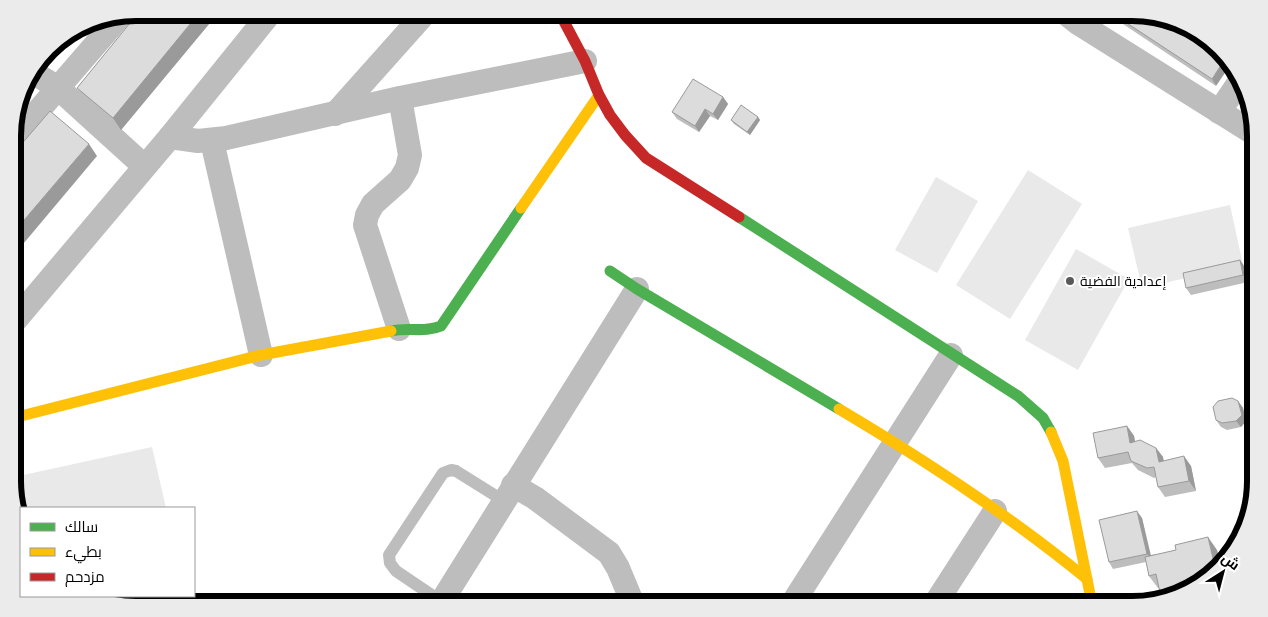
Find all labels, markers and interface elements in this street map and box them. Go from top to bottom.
place label: إعدادية الفضية [1080,273,1167,290]
marker: إعدادية الفضية [1064,275,1076,287]
legend [20,507,195,597]
text: سالك [65,518,98,536]
text: بطيء [65,543,102,564]
north arrow [1198,547,1248,597]
text: ش [1218,550,1243,574]
text: مزدحم [65,568,105,587]

